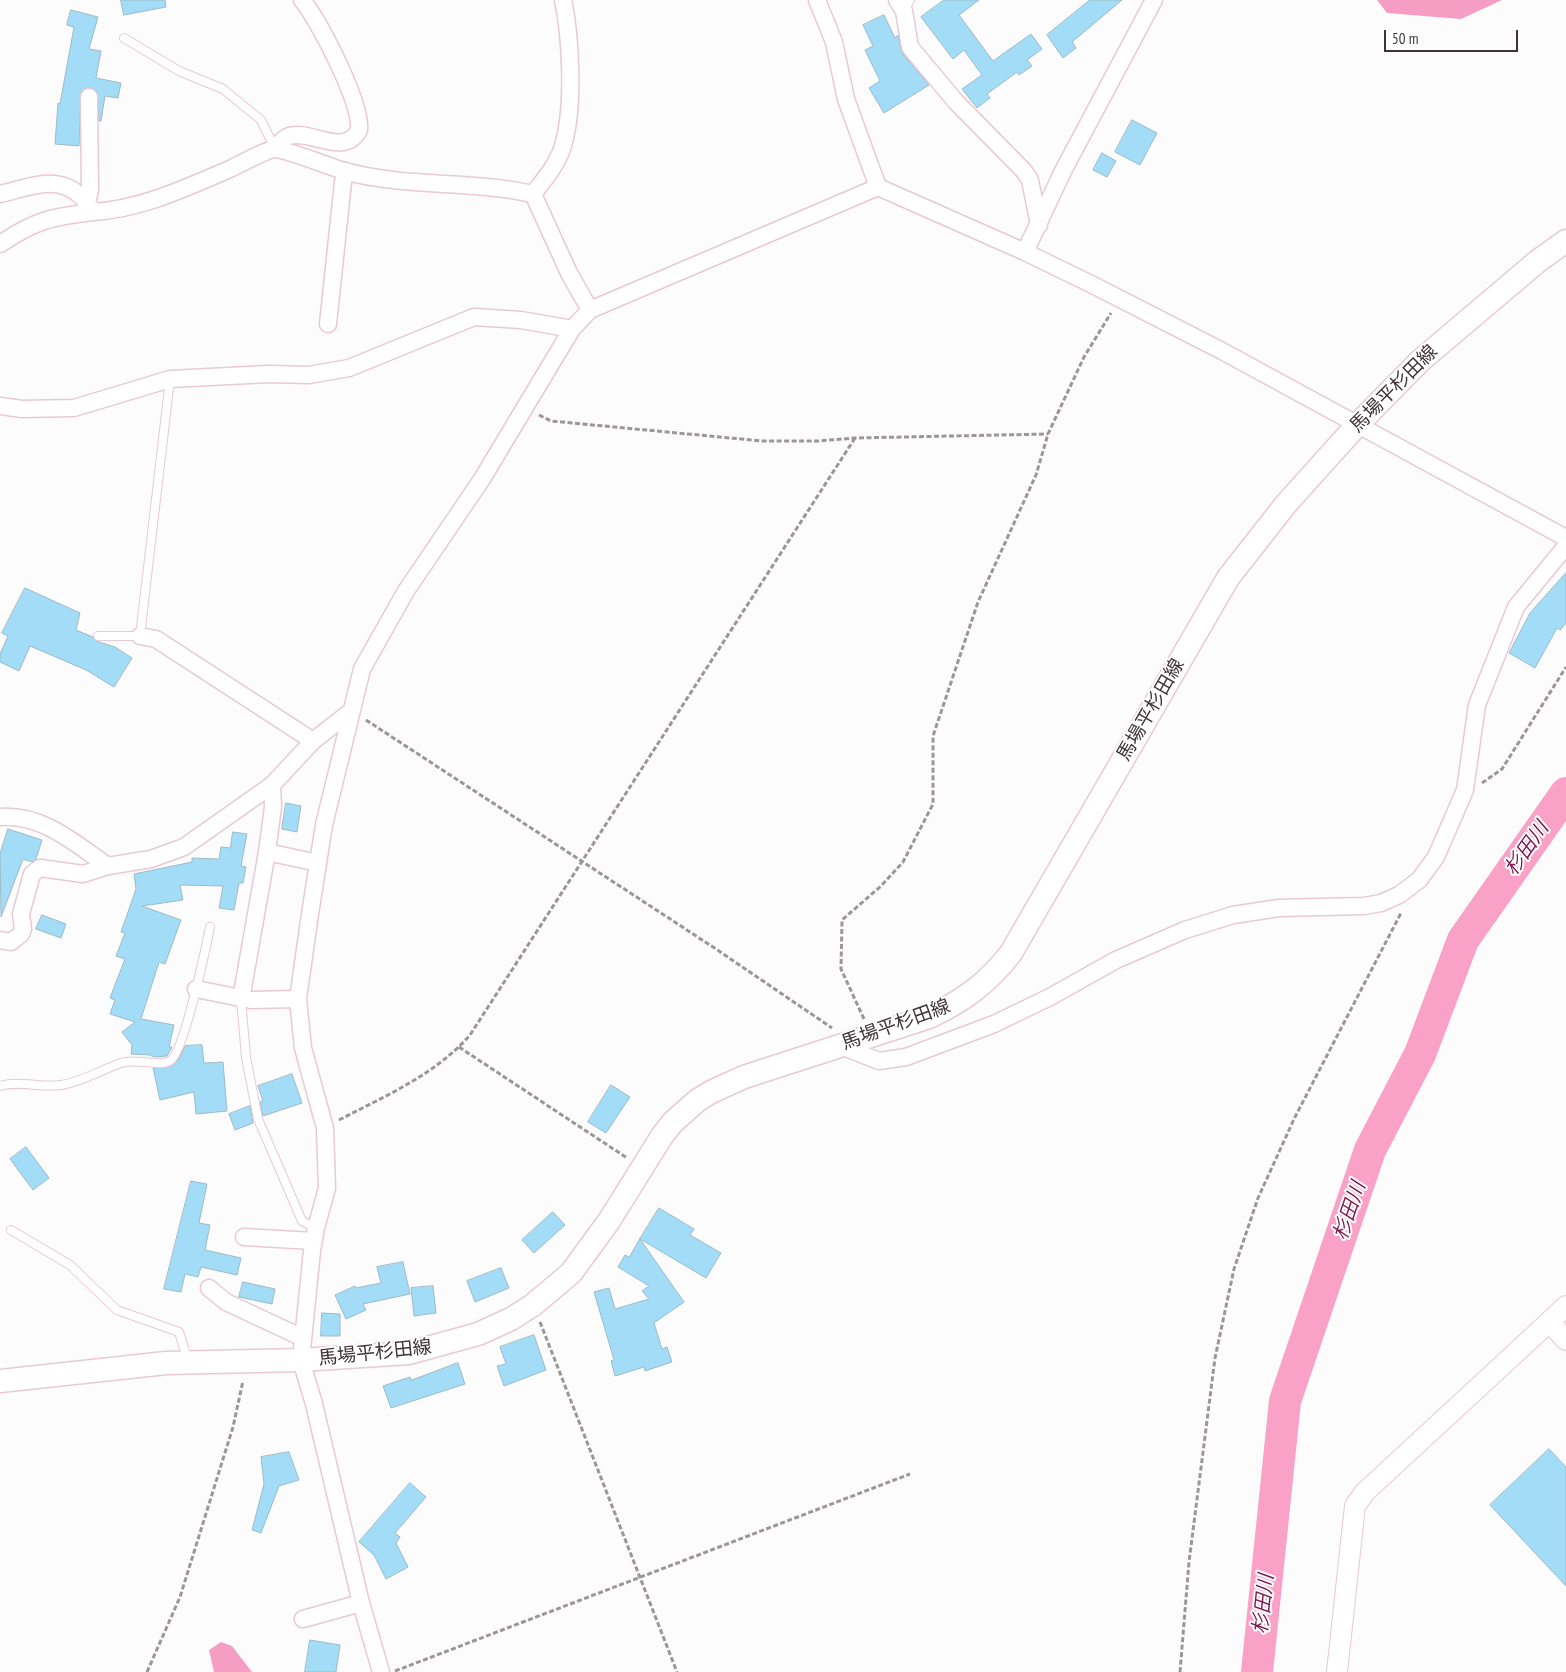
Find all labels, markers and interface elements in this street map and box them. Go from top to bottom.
scale bar [1386,20,1520,52]
text: 50 m [1392,29,1418,48]
street label: 馬場平杉田線 [1346,341,1442,437]
street label: 馬場平杉田線 [1113,655,1189,765]
water label: 杉田川 [1500,818,1554,880]
street label: 馬場平杉田線 [839,995,953,1055]
water label: 杉田川 [1329,1179,1371,1243]
street label: 馬場平杉田線 [317,1336,433,1370]
water label: 杉田川 [1249,1573,1279,1635]

